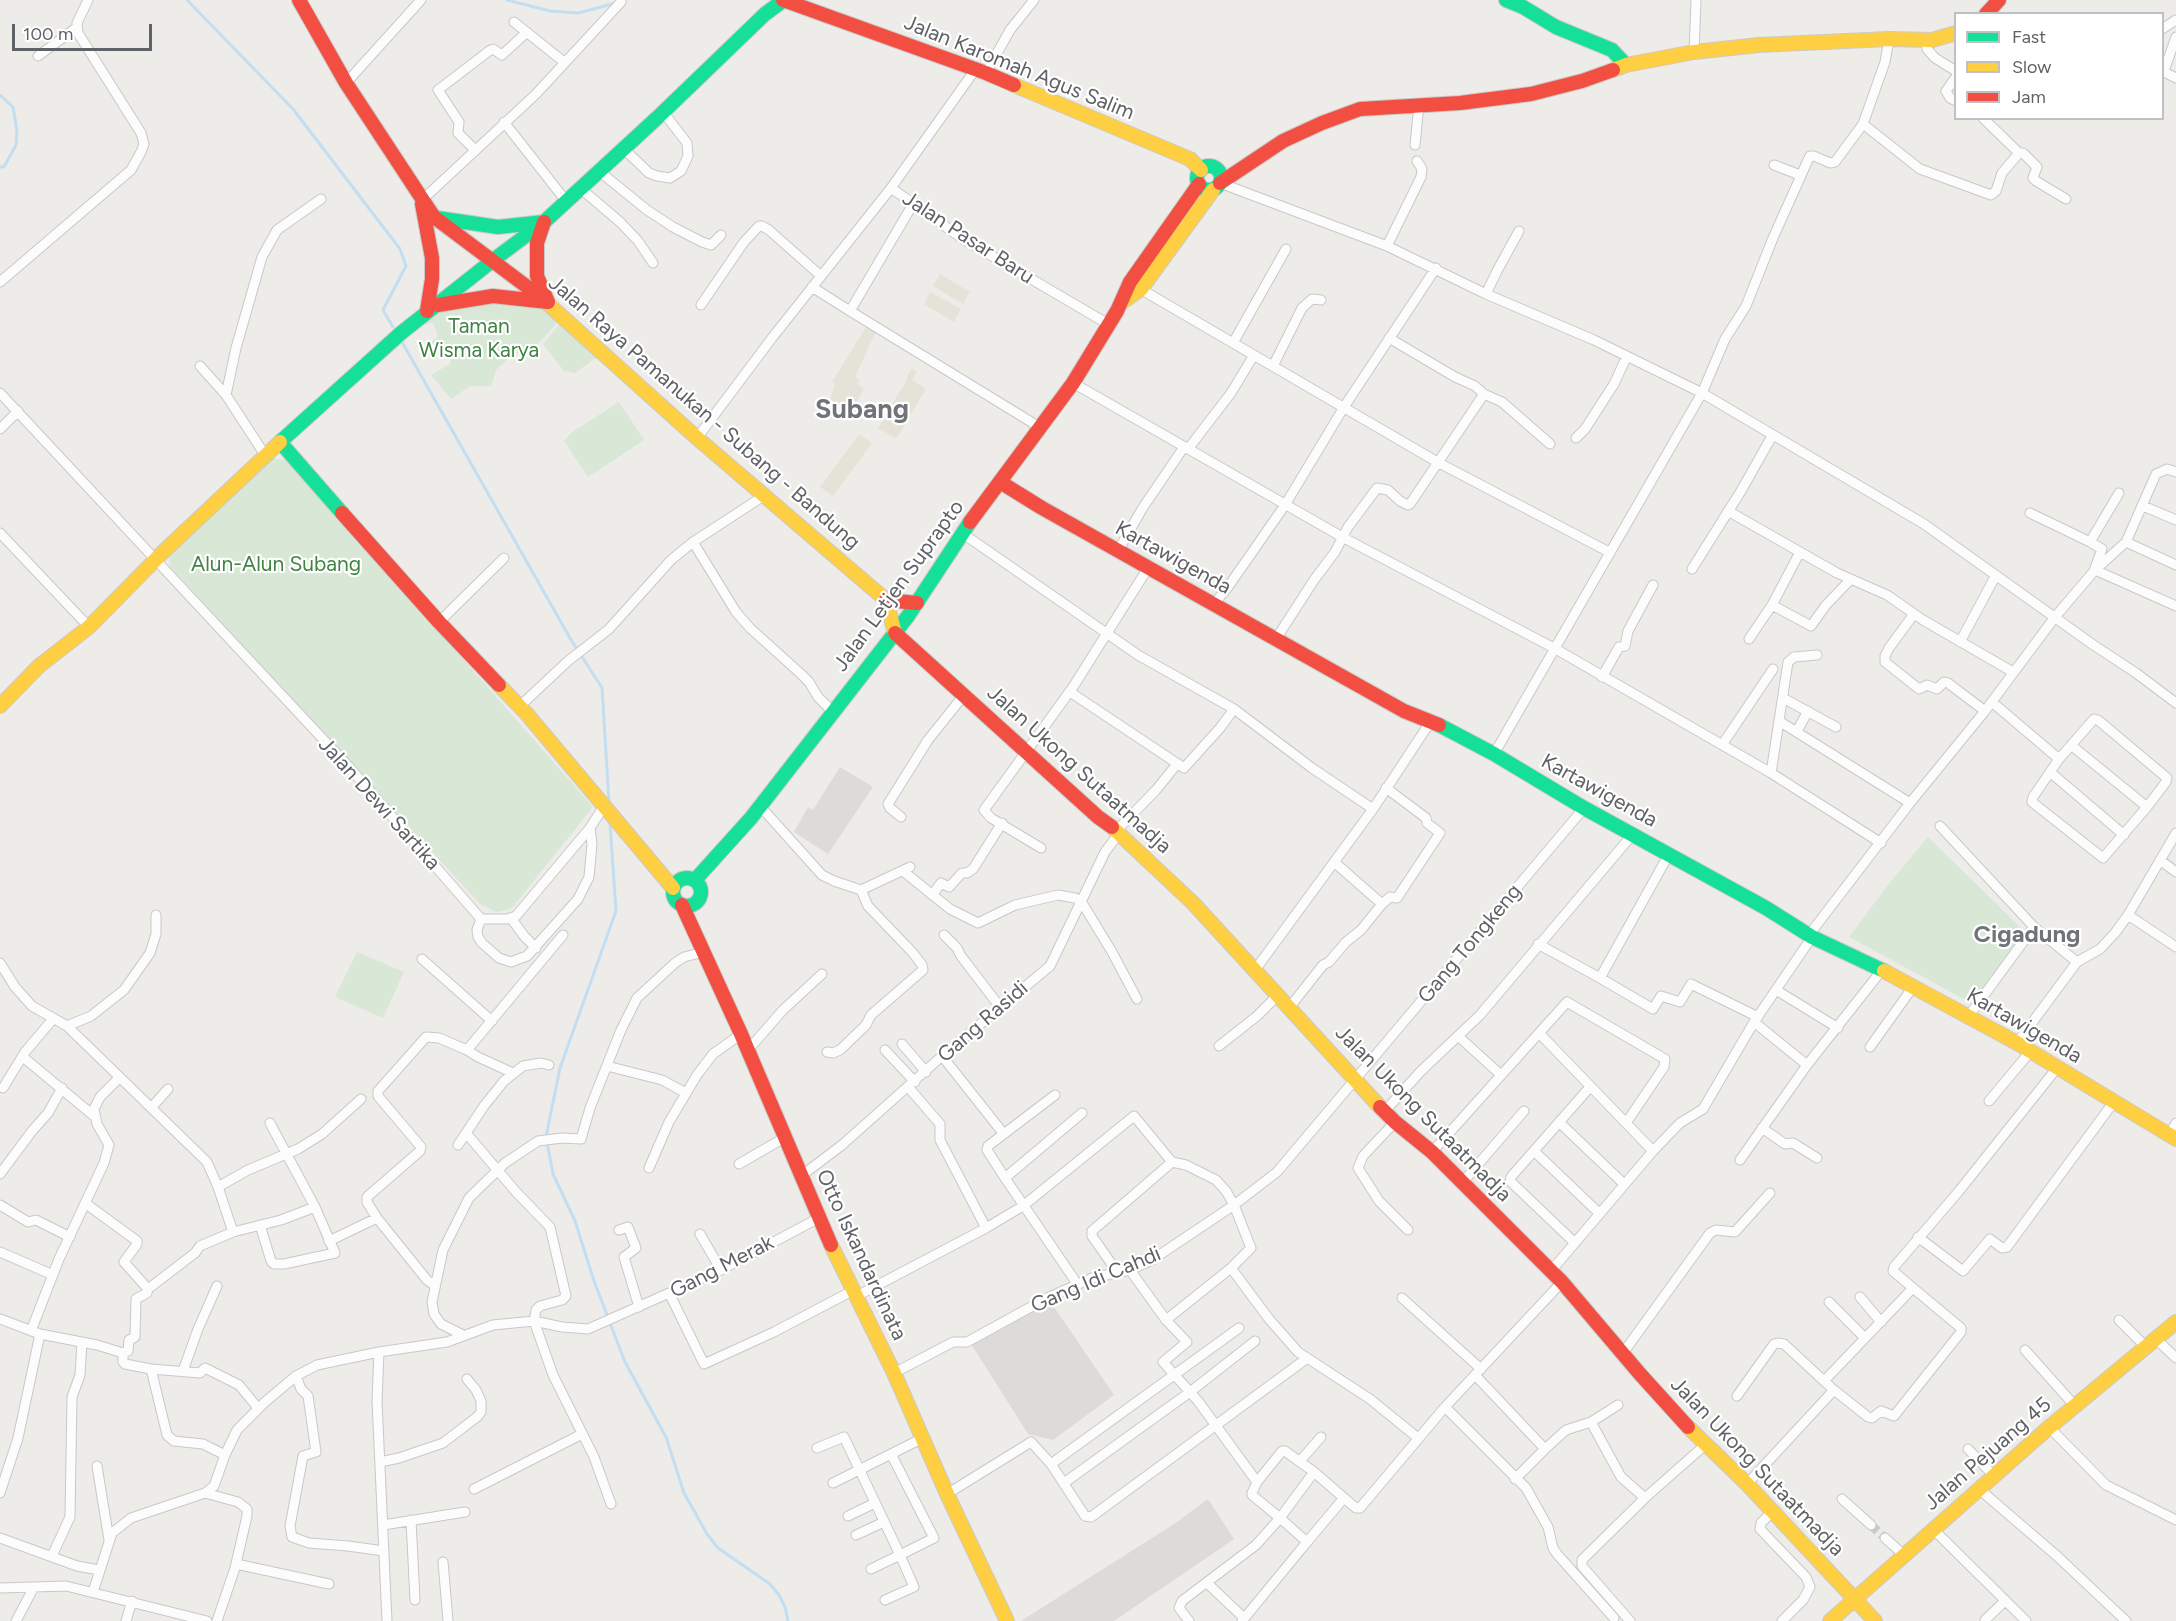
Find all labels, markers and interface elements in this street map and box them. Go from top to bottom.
street label: Jalan Karomah Agus Salim [900,10,1138,126]
scale bar [15,12,154,50]
legend [1954,12,2164,120]
text: 100 m [23,23,73,45]
text: Fast [2012,26,2046,48]
text: Slow [2012,56,2051,78]
text: Jam [2012,86,2046,108]
street label: Jalan Pasar Baru [898,186,1038,290]
street label: Jalan Raya Pamanukan - Subang - Bandung [543,271,865,555]
park label: Taman Wisma Karya [419,314,539,364]
district label: Subang [815,394,909,426]
street label: Jalan Letjen Suprapto [828,496,970,676]
street label: Kartawigenda [1111,516,1235,600]
park label: Alun-Alun Subang [191,552,361,578]
street label: Jalan Ukong Sutaatmadja [982,681,1176,859]
street label: Jalan Dewi Sartika [313,732,445,876]
street label: Kartawigenda [1537,749,1661,833]
street label: Gang Tongkeng [1413,879,1527,1009]
district label: Cigadung [1974,921,2080,949]
street label: Gang Rasidi [933,976,1033,1068]
street label: Kartawigenda [1962,983,2086,1069]
street label: Jalan Ukong Sutaatmadja [1330,1021,1516,1207]
street label: Otto Iskandardinata [810,1166,912,1344]
street label: Gang Merak [666,1230,778,1304]
street label: Gang Idi Cahdi [1027,1241,1165,1319]
street label: Jalan Ukong Sutaatmadja [1665,1372,1849,1562]
street label: Jalan Pejuang 45 [1920,1392,2056,1516]

